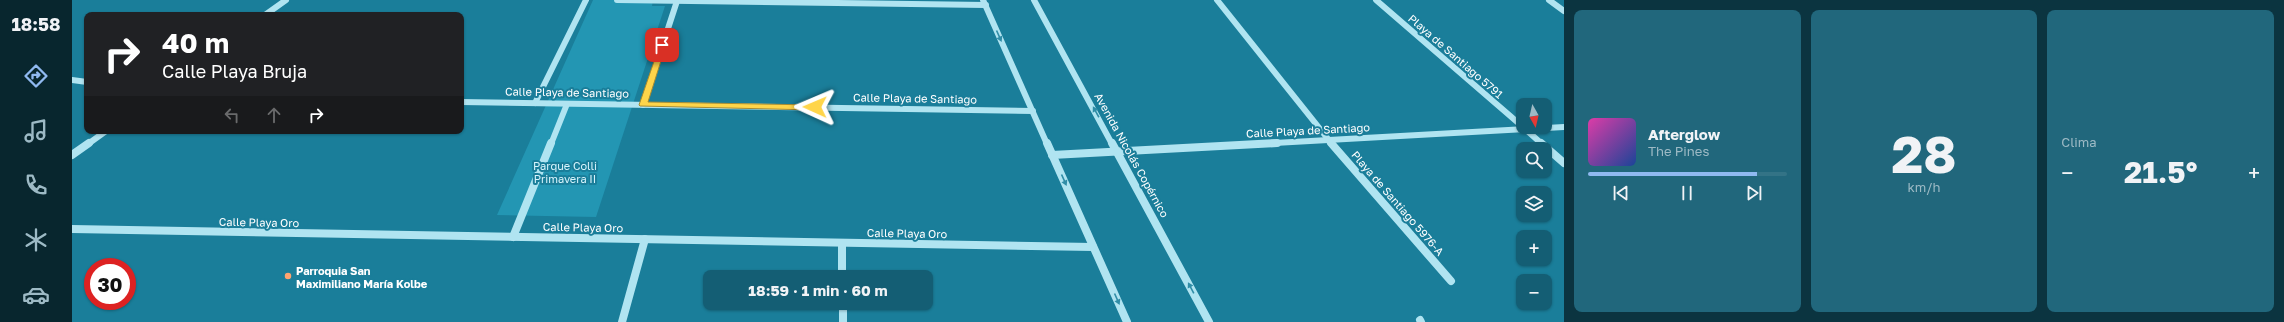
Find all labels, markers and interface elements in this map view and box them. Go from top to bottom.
street label: Playa de Santiago 5791 [1406,11,1506,101]
text: 18:58 [11,13,61,35]
text: 40 m [162,26,229,59]
icon: right [96,28,148,80]
pin [645,28,679,62]
one-way arrow [996,30,1002,41]
icon: arrive [651,34,673,56]
text: Calle Playa Bruja [162,60,307,82]
icon: directions [22,62,50,90]
street label: Calle Playa de Santiago [505,84,629,100]
position arrow [794,86,836,128]
street label: Calle Playa de Santiago [853,90,977,106]
street label: Avenida Nicolás Copérnico [1092,90,1172,220]
north arrow [1516,98,1552,134]
map controls [1516,98,1552,310]
icon: left [221,104,243,126]
icon: ahead [263,104,285,126]
icon: right [305,104,327,126]
one-way arrow [1092,106,1099,118]
icon: music [22,117,50,145]
street label: Calle Playa de Santiago [1246,120,1371,140]
text: 28 [1891,122,1957,184]
text: Afterglow [1648,125,1720,143]
text: Clima [2061,134,2097,150]
button: search [1516,142,1552,178]
text: The Pines [1648,143,1709,159]
street label: Playa de Santiago 5976-A [1349,148,1447,258]
text: 21.5° [2124,154,2197,190]
park label: Parque Colli Primavera II [533,159,597,185]
text: − [2061,159,2073,186]
text: + [2248,159,2260,186]
icon: phone [22,171,50,199]
one-way arrow [1061,174,1067,186]
text: km/h [1907,179,1941,195]
icon: previous [1610,182,1632,204]
icon: pause [1676,182,1698,204]
icon: next [1743,182,1765,204]
button: layers [1516,186,1552,222]
street label: Calle Playa Oro [219,215,300,229]
street label: Calle Playa Oro [543,220,624,234]
icon: climate [22,226,50,254]
street label: Calle Playa Oro [867,226,948,240]
button: + [1516,230,1552,266]
speed limit sign: 30 [84,258,136,310]
place label: Parroquia San Maximiliano María Kolbe [296,264,428,290]
marker: Parroquia San Maximiliano María Kolbe [283,271,293,281]
button: − [1516,274,1552,310]
icon: car [22,281,50,309]
text: 18:59 · 1 min · 60 m [748,281,888,299]
one-way arrow [1188,282,1194,294]
one-way arrow [1114,293,1120,305]

